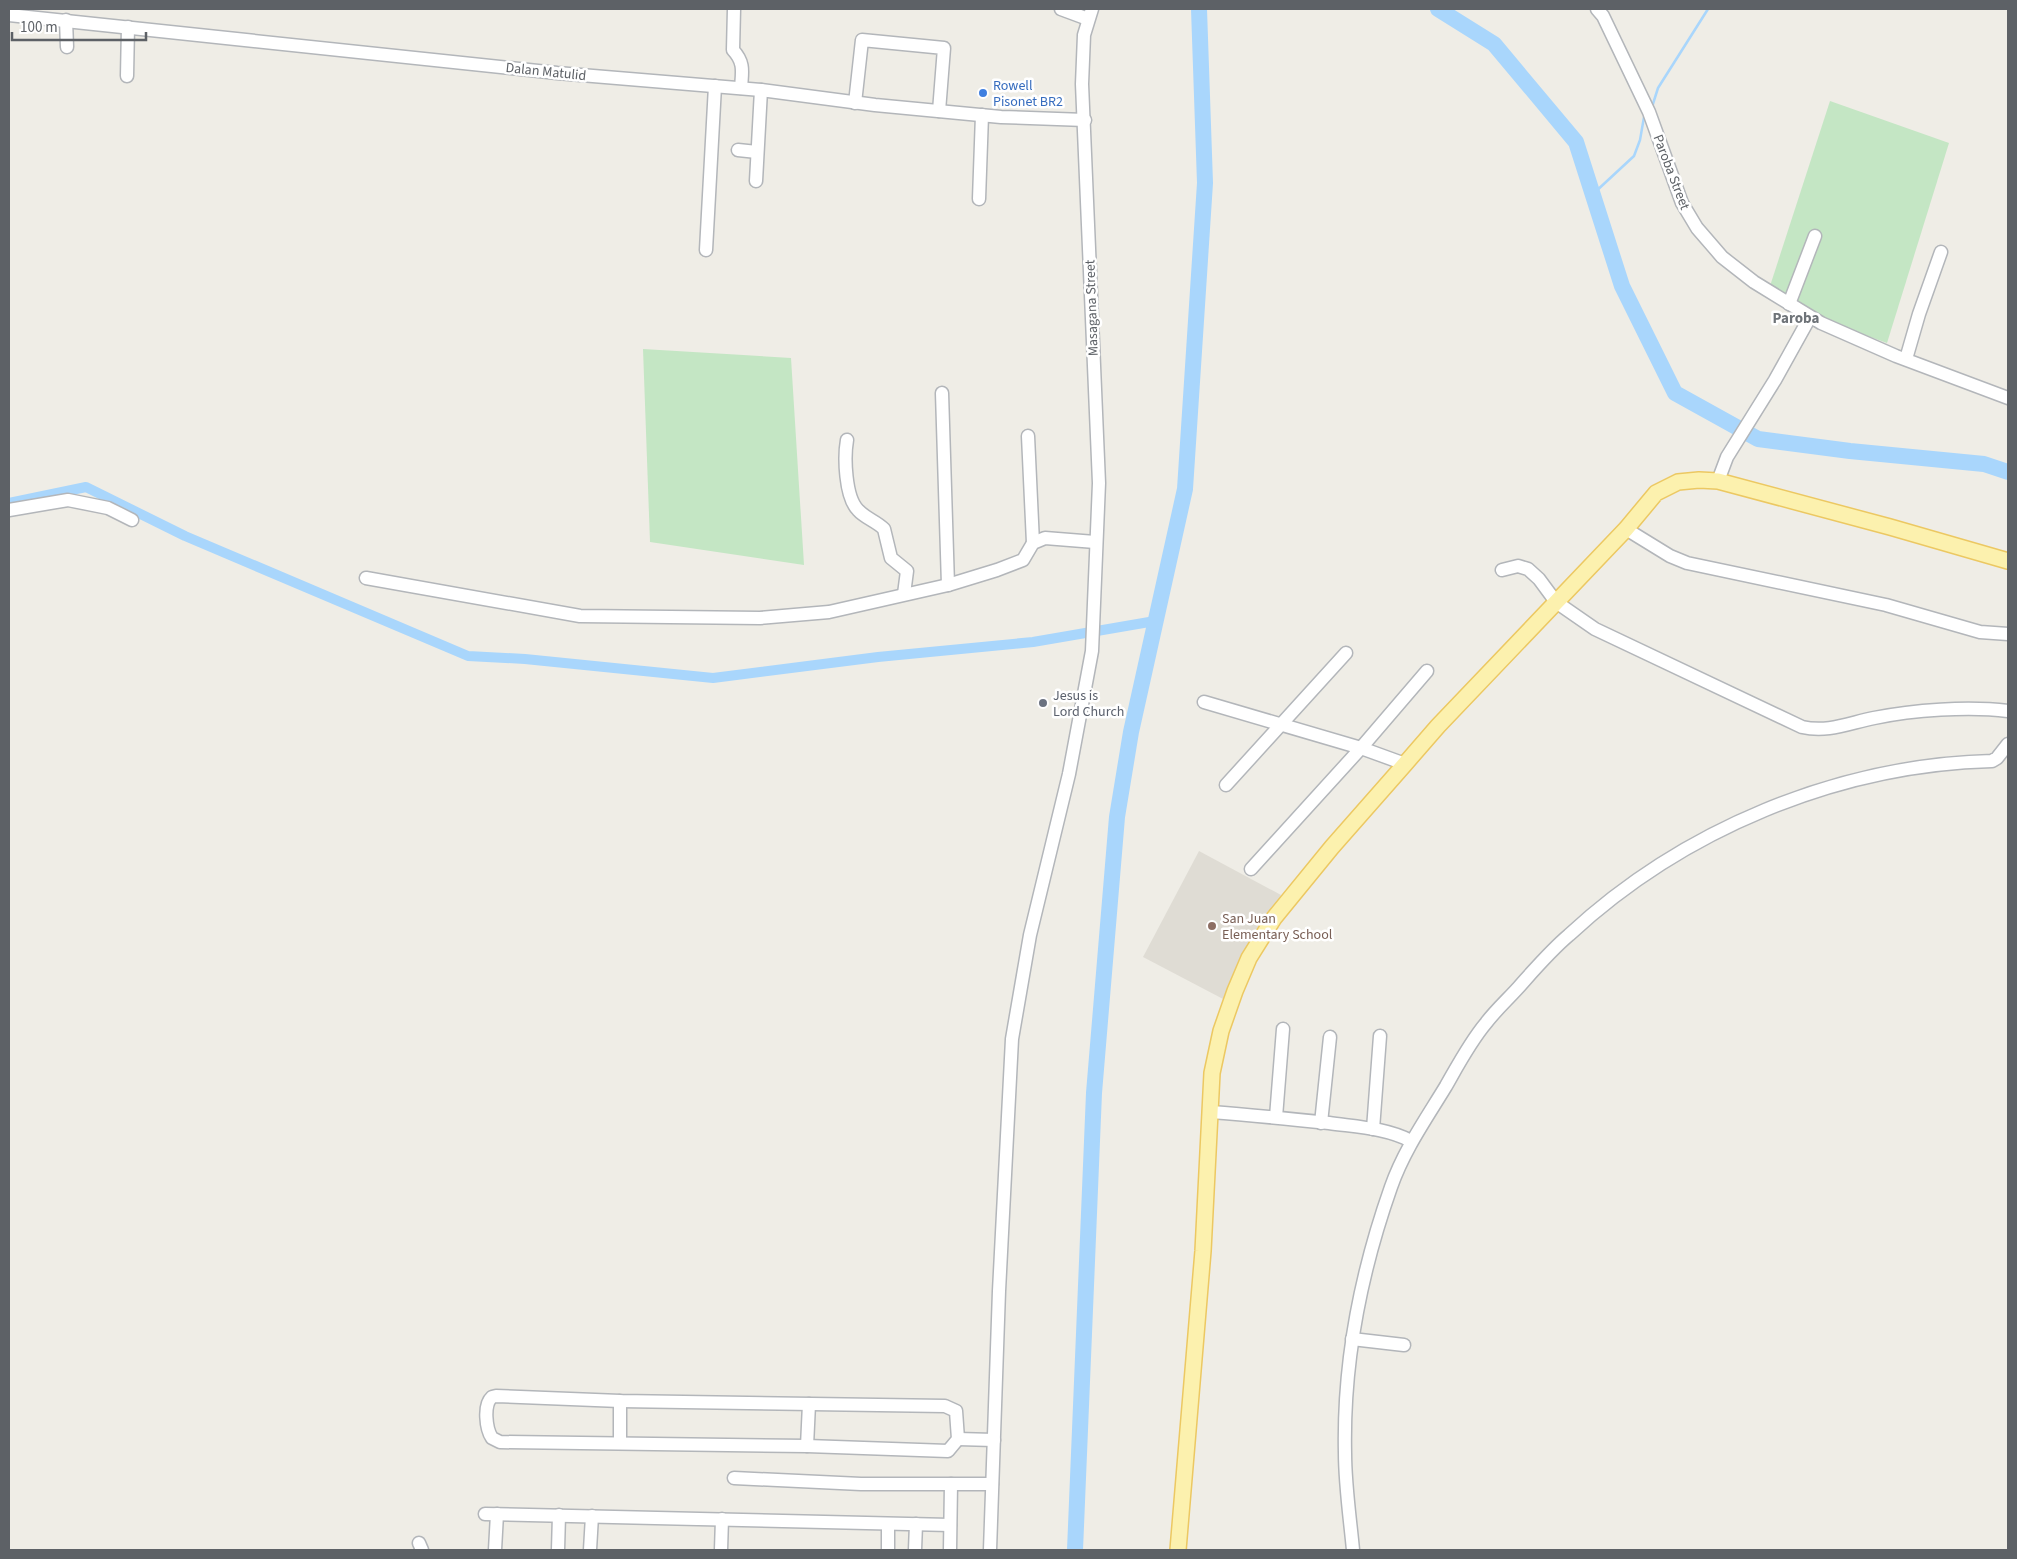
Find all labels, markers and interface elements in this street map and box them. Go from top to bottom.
scale bar [12,10,146,42]
text: 100 m [20,17,58,38]
street label: Dalan Matulid [505,58,587,86]
place label: Rowell Pisonet BR2 [993,76,1063,112]
marker: Rowell Pisonet BR2 [977,87,989,99]
street label: Paroba Street [1648,132,1695,213]
street label: Masagana Street [1080,259,1104,357]
district label: Paroba [1773,308,1820,329]
place label: Jesus is Lord Church [1053,686,1124,722]
marker: Jesus is Lord Church [1037,697,1049,709]
place label: San Juan Elementary School [1222,909,1333,945]
marker: San Juan Elementary School [1206,920,1218,932]

